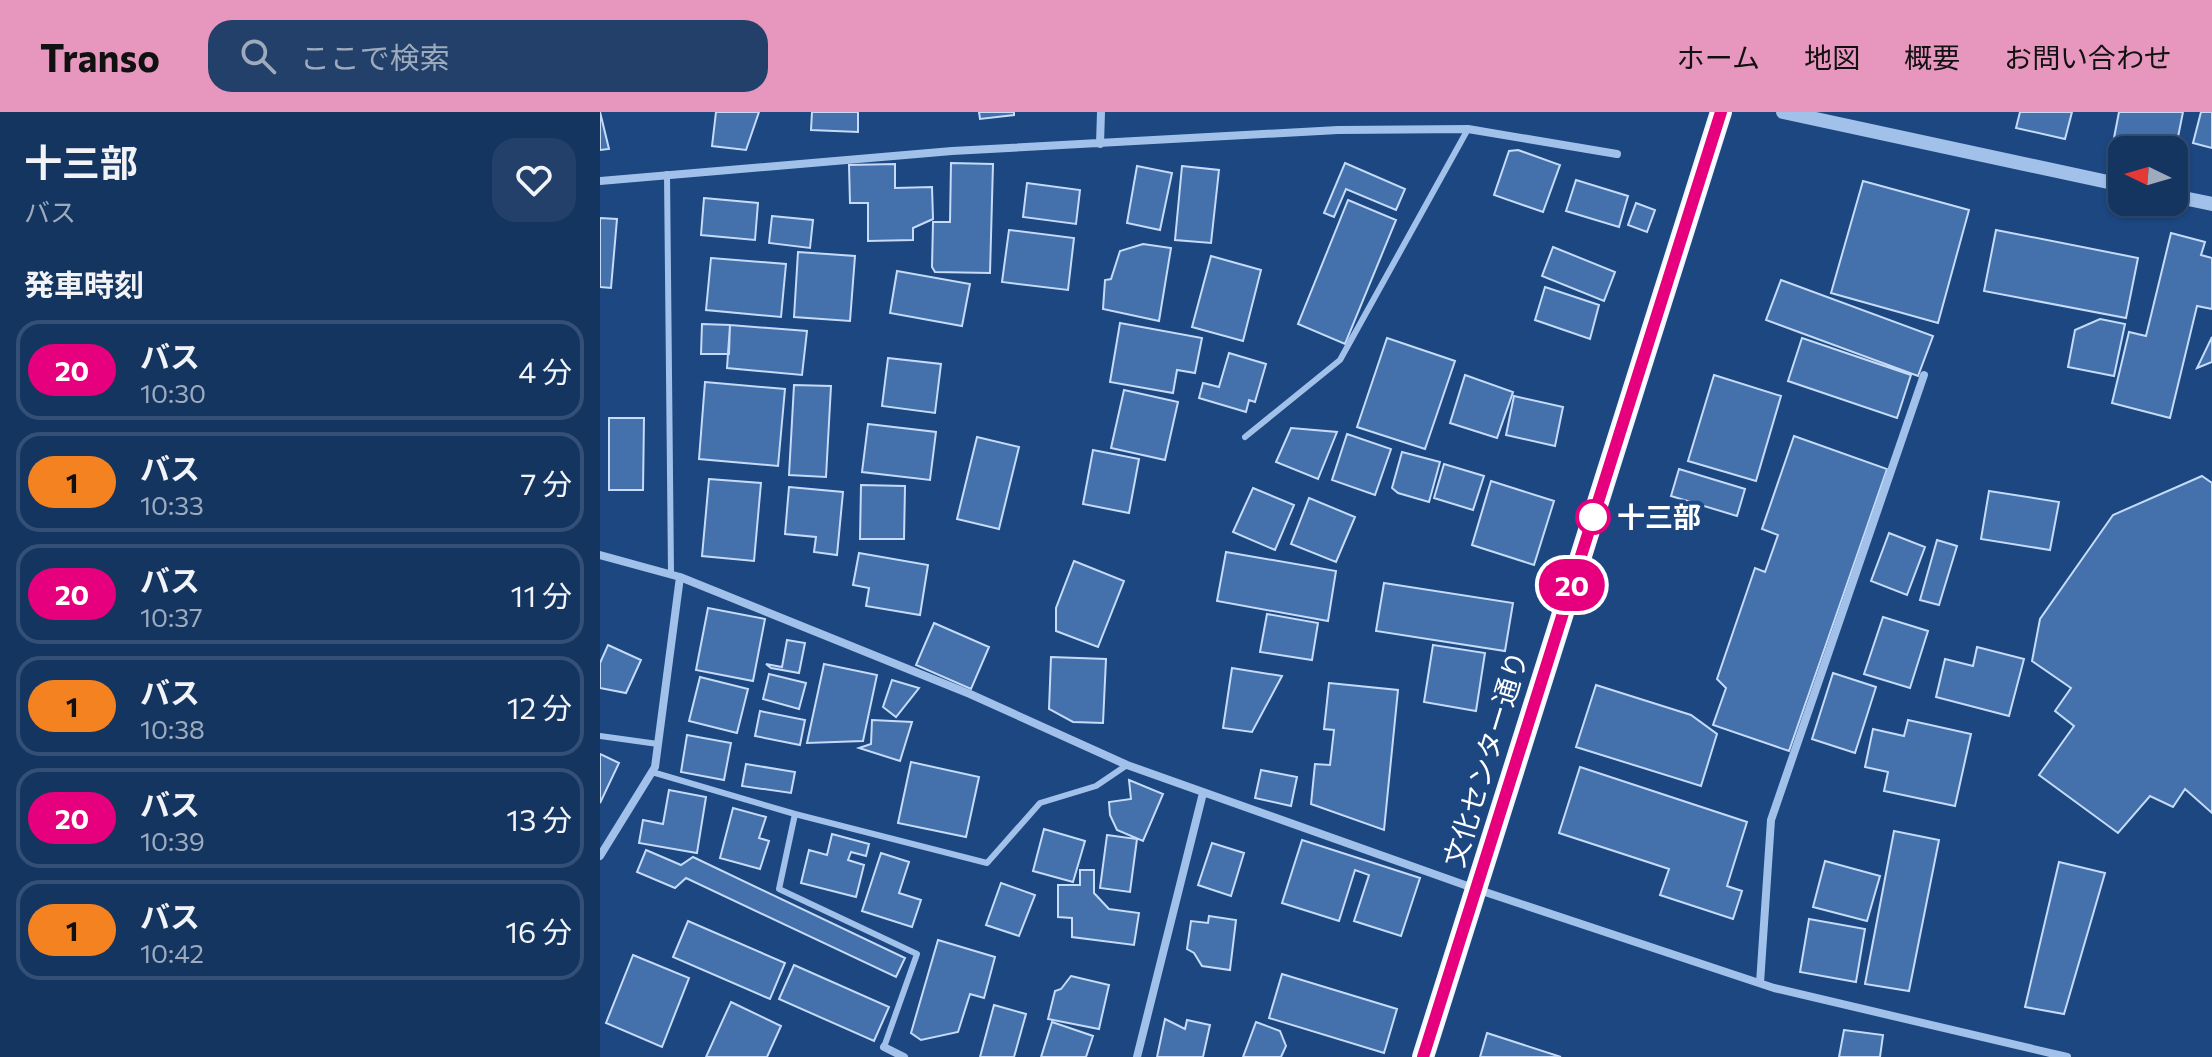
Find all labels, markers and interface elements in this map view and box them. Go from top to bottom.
search box [208,20,768,92]
text: Transo [40,33,160,80]
icon: search [236,34,280,78]
text: ここで検索 [300,38,450,75]
text: ホーム [1677,40,1760,74]
text: 地図 [1804,40,1860,74]
text: 概要 [1904,40,1960,74]
text: お問い合わせ [2004,40,2172,74]
north arrow [2108,136,2188,216]
map controls [2108,136,2188,216]
text: 十三部 [24,138,138,185]
button: heart [492,138,576,222]
text: バス [24,196,76,227]
text: 発車時刻 [24,265,144,302]
text: バス [140,337,200,374]
text: 4 分 [518,352,572,389]
text: 20 [55,353,89,387]
text: 10:30 [140,377,206,408]
text: バス [140,449,200,486]
text: 7 分 [520,464,572,501]
text: 1 [66,465,78,499]
text: 10:33 [140,489,204,520]
place label: 十三部 [1617,499,1701,533]
marker: 十三部 [1576,500,1610,534]
line badge: 20 [1536,559,1608,611]
text: バス [140,561,200,598]
text: 20 [1555,568,1589,602]
text: 11 分 [511,576,572,613]
text: 20 [55,577,89,611]
text: 10:37 [140,601,203,632]
street label: 文化センター通り [1436,647,1534,871]
text: バス [140,673,200,710]
text: 12 分 [507,688,572,725]
text: 1 [66,689,78,723]
text: 10:38 [140,713,205,744]
text: バス [140,785,200,822]
text: 13 分 [506,800,572,837]
text: 20 [55,801,89,835]
text: 10:39 [140,825,205,856]
text: バス [140,897,200,934]
text: 16 分 [505,912,572,949]
text: 1 [66,913,78,947]
text: 10:42 [140,937,204,968]

